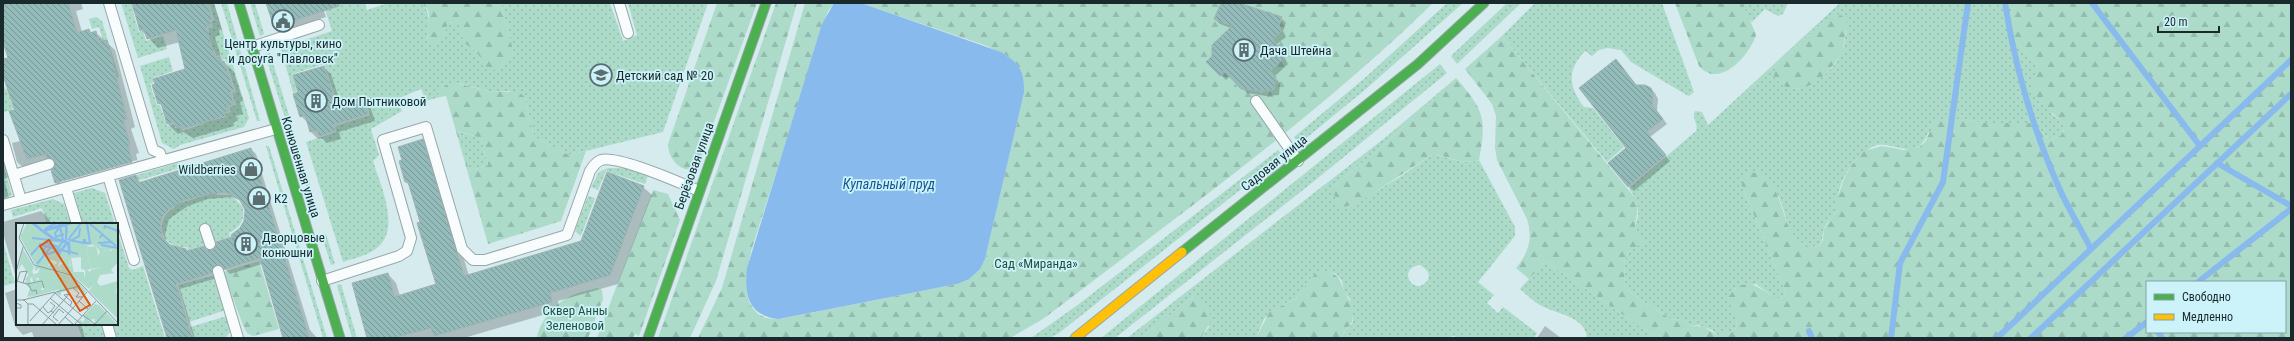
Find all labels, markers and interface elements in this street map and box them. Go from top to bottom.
public building icon: Центр культуры, кино и досуга "Павловск" [270,8,296,34]
scale bar [2158,8,2219,34]
text: 20 m [2164,15,2188,29]
place label: Центр культуры, кино и досуга "Павловск" [224,36,342,66]
building icon: Дача Штейна [1231,37,1257,63]
place label: Дача Штейна [1260,43,1331,58]
school or university icon: Детский сад № 20 [588,62,614,88]
place label: Детский сад № 20 [616,68,714,83]
building icon: Дом Пытниковой [303,88,329,114]
place label: Дом Пытниковой [332,94,427,109]
street label: Конюшенная улица [278,115,324,219]
street label: Берёзовая улица [671,120,717,212]
street label: Садовая улица [1238,132,1310,194]
shop icon: Wildberries [238,156,264,182]
place label: Wildberries [178,162,236,177]
water label: Купальный пруд [843,176,935,192]
shop icon: К2 [246,185,272,211]
place label: К2 [274,191,288,206]
inset map [16,223,118,325]
place label: Дворцовые конюшни [262,230,325,260]
building icon: Дворцовые конюшни [233,231,259,257]
park label: Сад «Миранда» [994,256,1078,271]
legend [2146,281,2286,333]
text: Свободно [2182,290,2231,304]
park label: Сквер Анны Зеленовой [542,303,608,333]
text: Медленно [2182,310,2233,324]

